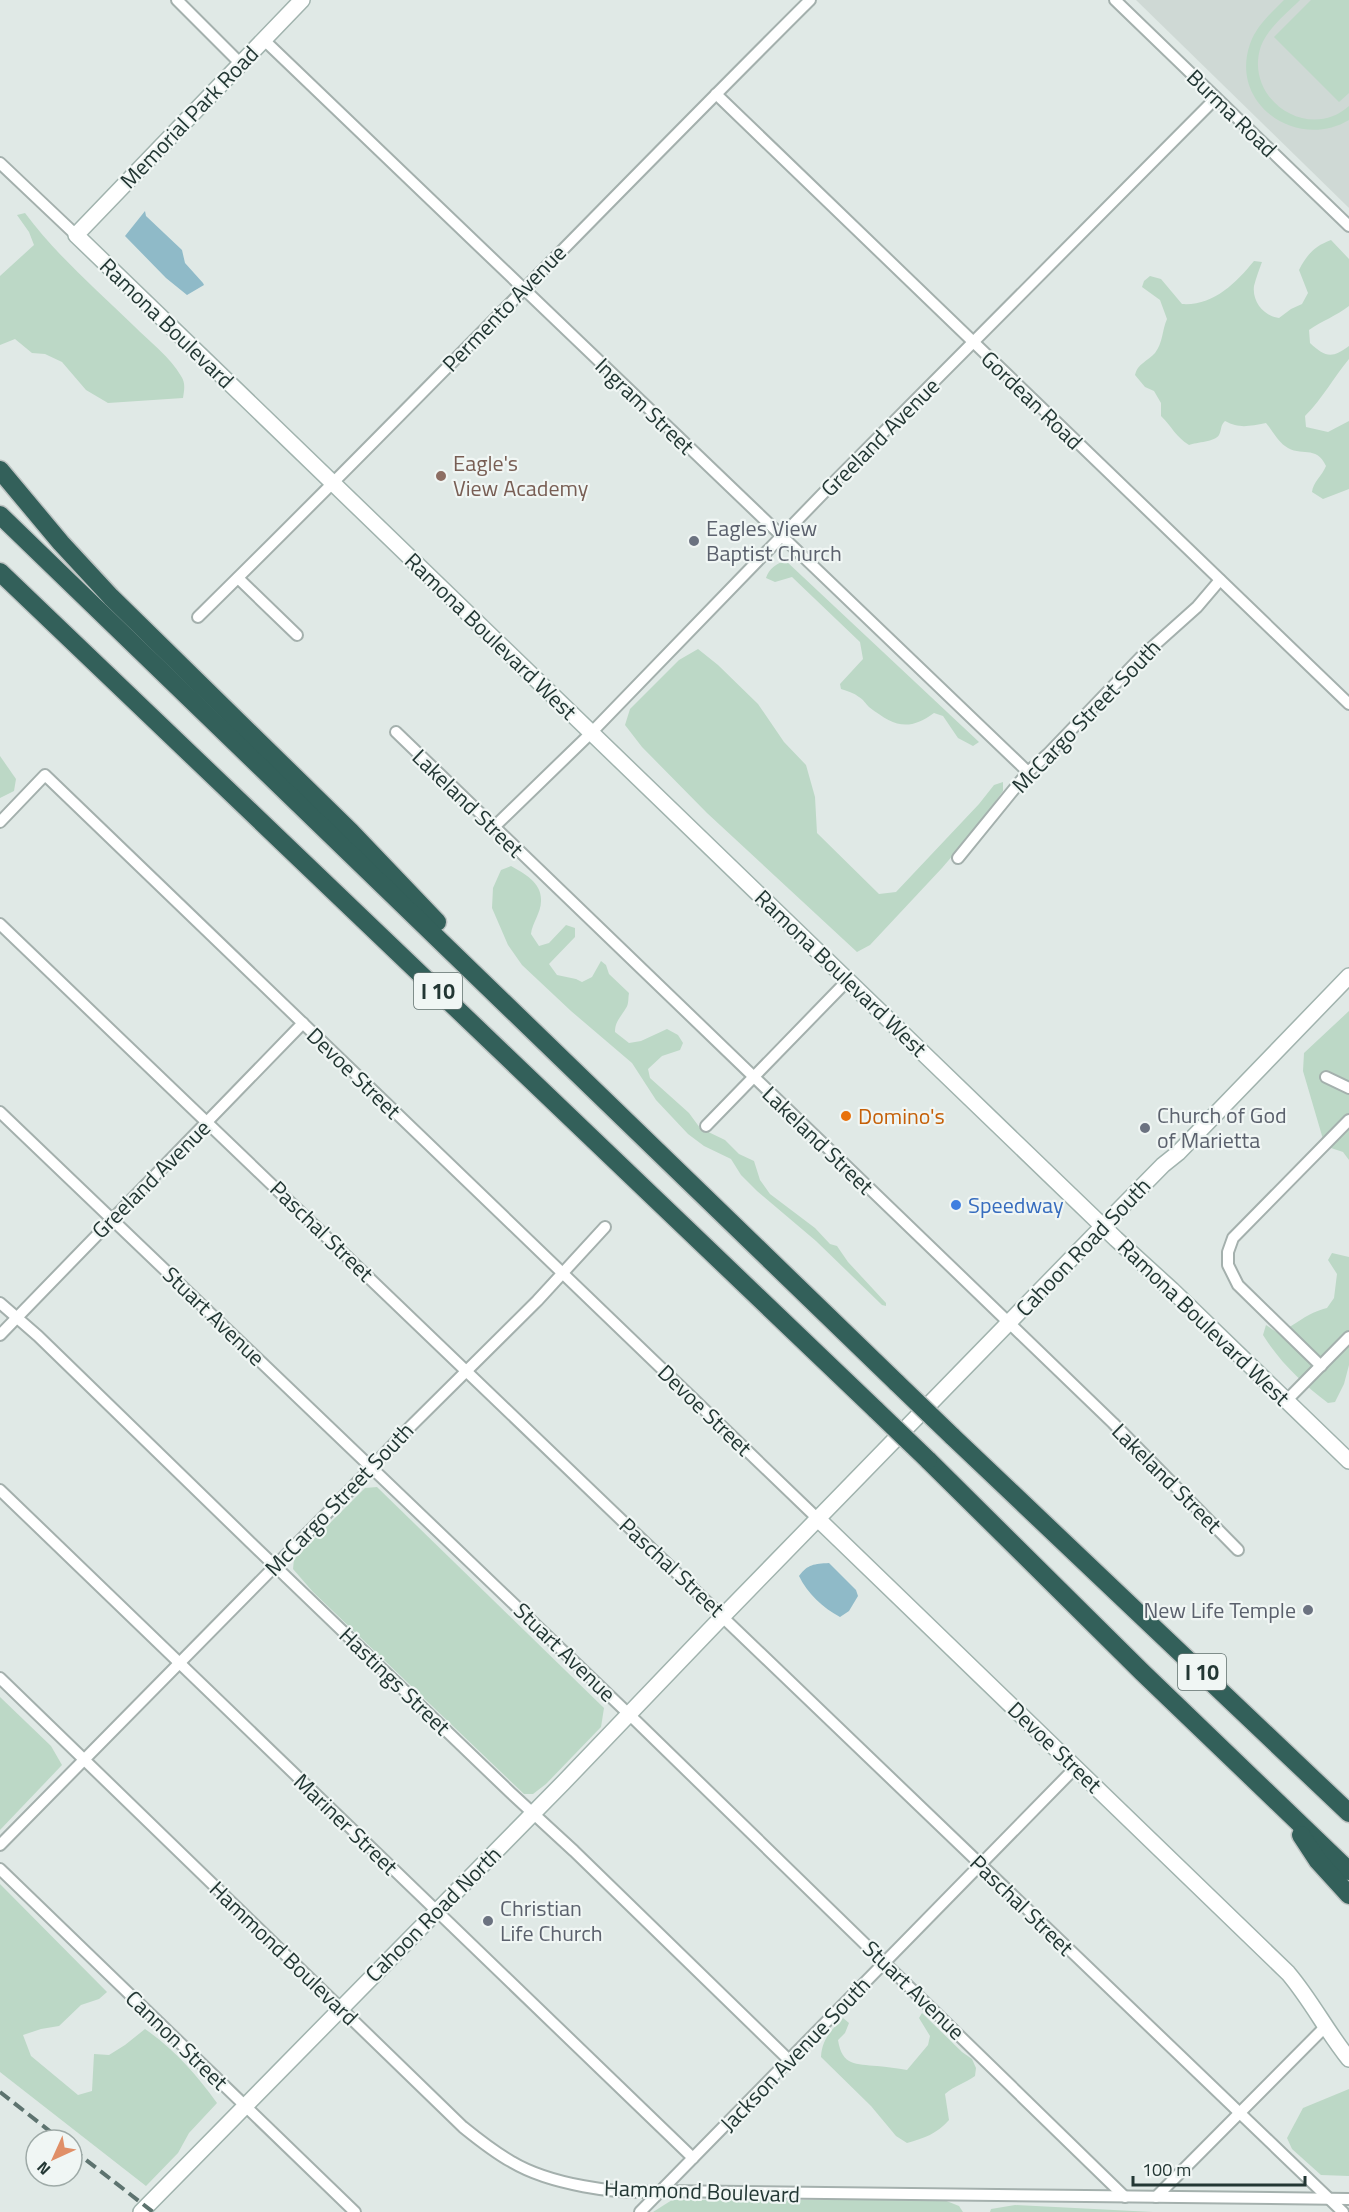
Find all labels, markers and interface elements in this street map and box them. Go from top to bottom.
street label: Memorial Park Road [112,38,266,196]
street label: Burma Road [1179,61,1285,165]
street label: Permento Avenue [434,237,574,379]
street label: Ramona Boulevard [92,250,242,396]
street label: Gordean Road [973,342,1091,458]
street label: Ingram Street [587,350,703,463]
street label: Greeland Avenue [813,370,947,504]
place label: Eagle's View Academy [453,446,589,505]
marker: Eagle's View Academy [434,469,448,483]
place label: Eagles View Baptist Church [706,511,842,570]
marker: Eagles View Baptist Church [687,534,701,548]
street label: Ramona Boulevard West [397,544,585,728]
street label: McCargo Street South [1003,631,1169,801]
street label: Lakeland Street [404,741,532,865]
street label: Ramona Boulevard West [747,881,935,1065]
road number: I 10 [414,973,462,1009]
street label: Devoe Street [299,1019,409,1127]
street label: Lakeland Street [754,1078,882,1202]
place label: Church of God of Marietta [1157,1098,1287,1157]
place label: Domino's [858,1099,945,1133]
marker: Domino's [839,1109,853,1123]
street label: Greeland Avenue [84,1112,218,1246]
marker: Church of God of Marietta [1138,1121,1152,1135]
street label: Cahoon Road South [1008,1170,1158,1324]
street label: Paschal Street [262,1172,382,1290]
place label: Speedway [968,1188,1064,1222]
marker: Speedway [949,1198,963,1212]
street label: Ramona Boulevard West [1110,1230,1298,1414]
street label: Stuart Avenue [155,1258,273,1374]
street label: Devoe Street [650,1356,760,1464]
street label: McCargo Street South [256,1414,422,1584]
street label: Lakeland Street [1104,1415,1230,1541]
street label: Paschal Street [612,1509,733,1625]
place label: New Life Temple [1143,1593,1296,1627]
street label: Stuart Avenue [506,1594,624,1710]
marker: New Life Temple [1301,1603,1315,1617]
street label: Hastings Street [332,1619,459,1743]
road number: I 10 [1178,1654,1226,1690]
street label: Devoe Street [1000,1693,1110,1801]
street label: Mariner Street [286,1765,406,1883]
street label: Cahoon Road North [357,1838,509,1990]
street label: Paschal Street [962,1846,1082,1964]
street label: Hammond Boulevard [202,1873,366,2033]
place label: Christian Life Church [500,1891,603,1950]
marker: Christian Life Church [481,1914,495,1928]
street label: Stuart Avenue [855,1932,973,2048]
street label: Jackson Avenue South [712,1969,878,2139]
street label: Cannon Street [118,1982,236,2098]
north arrow [24,2128,84,2188]
scale bar [1133,2149,1306,2187]
text: N [31,2156,56,2181]
text: 100 m [1142,2156,1191,2183]
street label: Hammond Boulevard [604,2171,800,2211]

